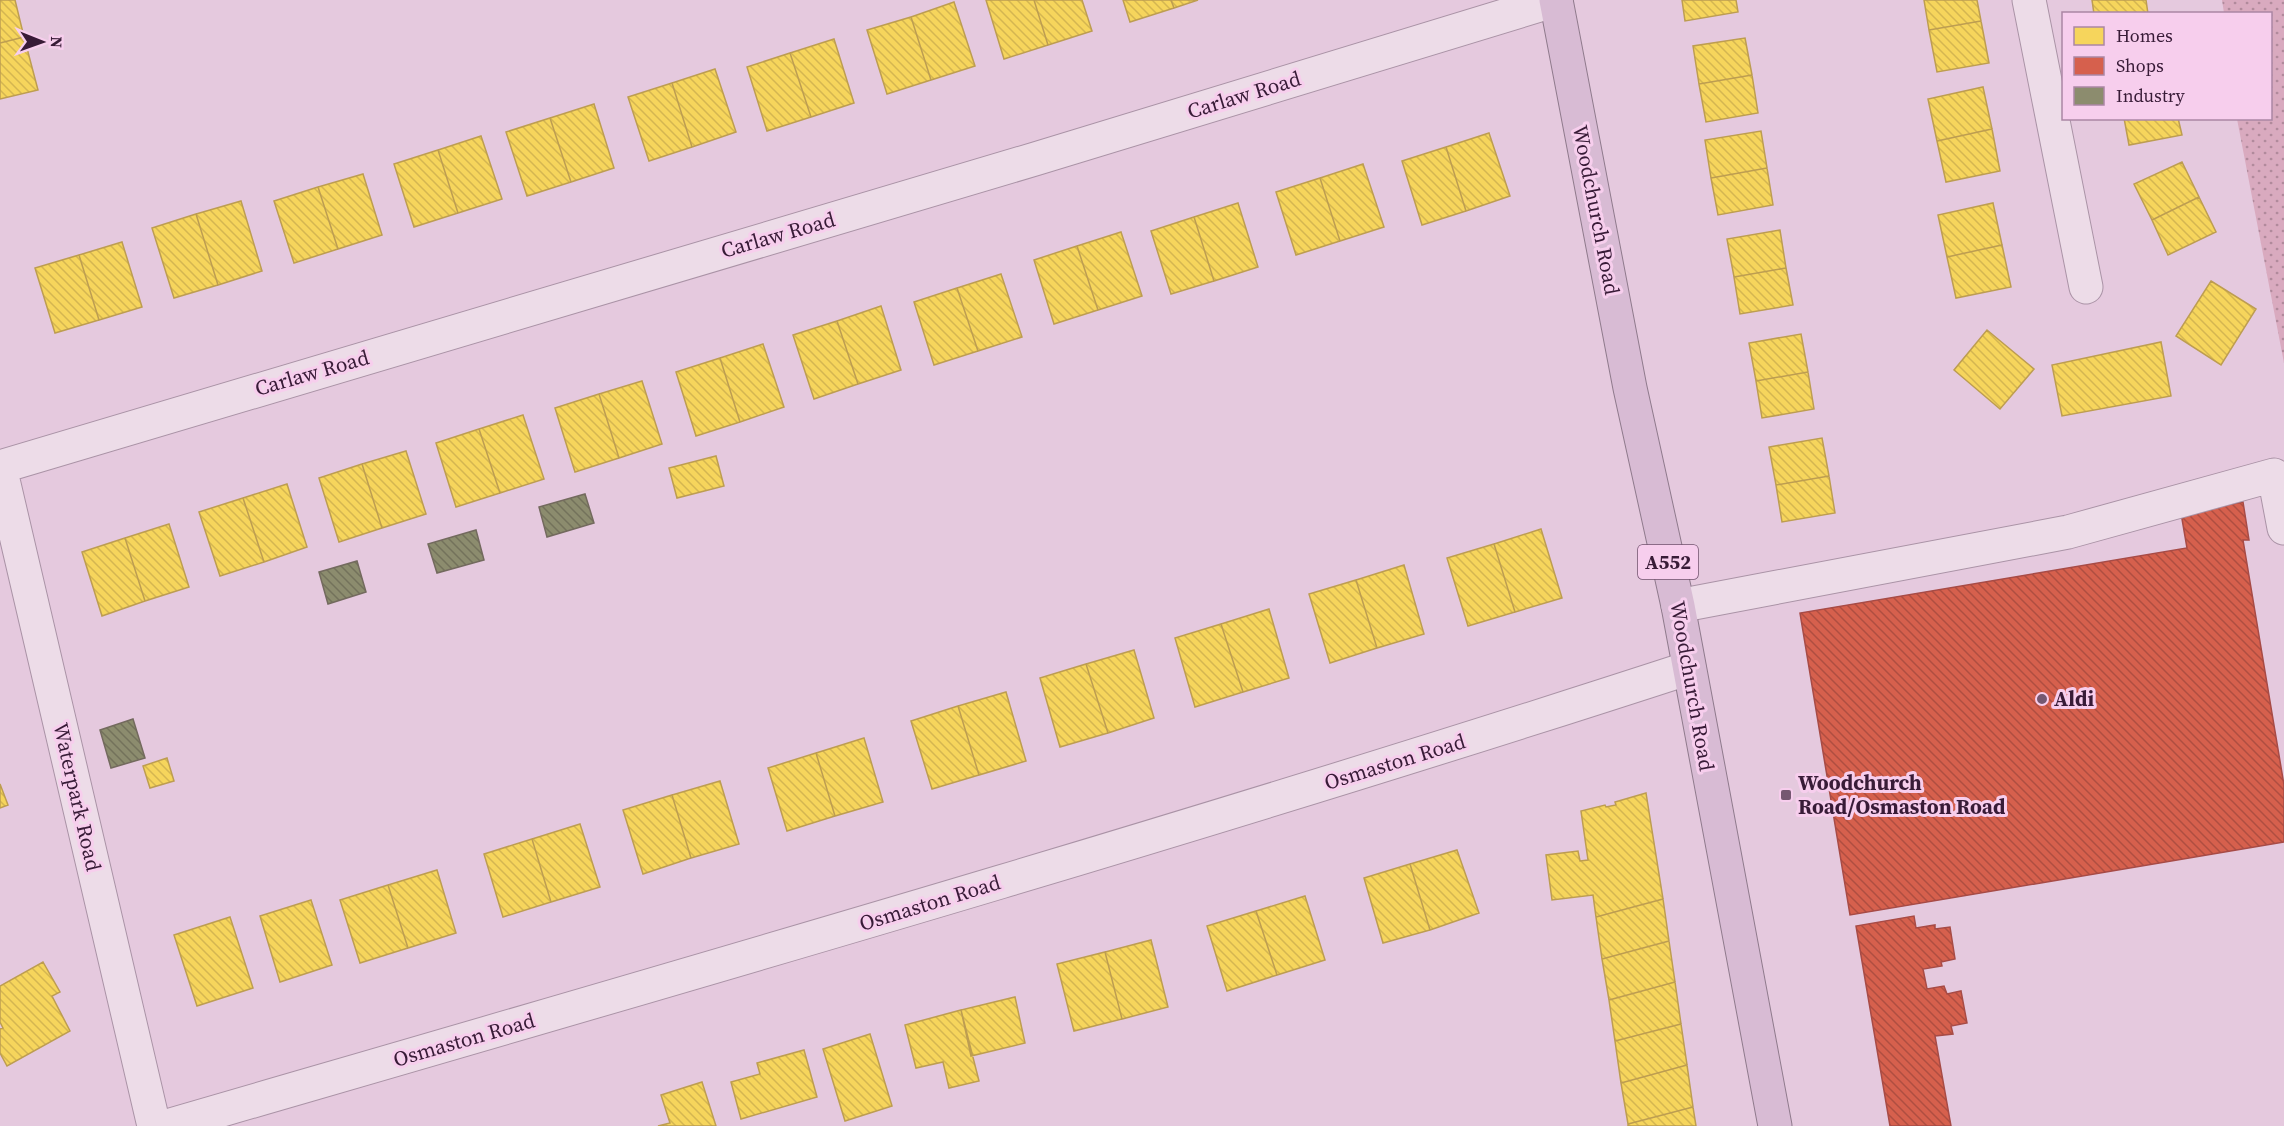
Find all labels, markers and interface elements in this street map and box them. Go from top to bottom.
north arrow [12,12,72,72]
legend [2062,12,2272,120]
text: Homes [2116,23,2173,48]
text: N [46,36,68,49]
text: Shops [2116,53,2164,78]
street label: Carlaw Road [1184,63,1304,126]
text: Industry [2116,83,2186,108]
street label: Woodchurch Road [1566,123,1627,297]
street label: Carlaw Road [717,204,838,265]
street label: Carlaw Road [251,342,372,403]
road number: A552 [1638,545,1698,579]
street label: Woodchurch Road [1663,599,1722,773]
place label: Aldi [2054,684,2094,713]
marker: Aldi [2035,692,2049,706]
street label: Waterpark Road [46,720,109,874]
street label: Osmaston Road [1321,726,1469,797]
place label: Woodchurch Road/Osmaston Road [1798,768,2006,821]
marker: Woodchurch Road/Osmaston Road [1779,788,1793,802]
street label: Osmaston Road [856,867,1004,938]
street label: Osmaston Road [390,1005,538,1074]

